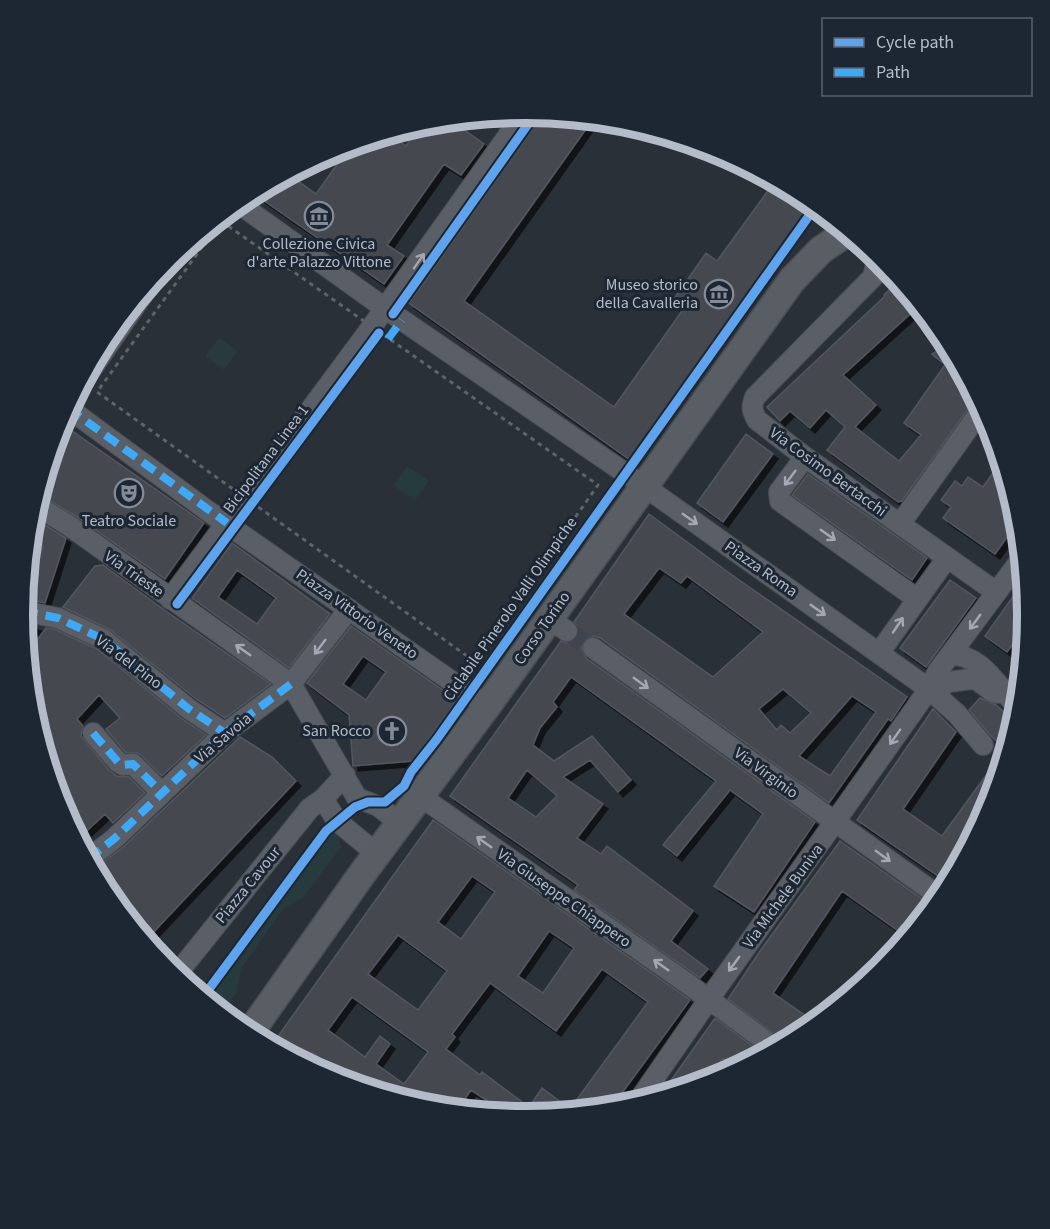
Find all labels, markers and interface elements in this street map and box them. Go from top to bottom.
legend [822,18,1032,96]
text: Cycle path [876,30,954,55]
text: Path [876,60,910,85]
museum icon: Collezione Civica d'arte Palazzo Vittone [303,200,335,232]
place label: Collezione Civica d'arte Palazzo Vittone [247,233,391,273]
one-way arrow [413,253,425,269]
place label: Museo storico della Cavalleria [596,274,698,314]
museum icon: Museo storico della Cavalleria [703,278,735,310]
street label: Bicipolitana Linea 1 [218,400,314,518]
street label: Via Cosimo Bertacchi [765,422,891,522]
one-way arrow [784,470,796,486]
theatre icon: Teatro Sociale [113,477,145,509]
place label: Teatro Sociale [82,510,176,532]
street label: Ciclabile Pinerolo Valli Olimpiche [438,512,582,705]
one-way arrow [682,512,698,525]
one-way arrow [819,529,835,541]
street label: Piazza Roma [720,536,802,602]
street label: Via Trieste [100,545,168,603]
street label: Piazza Vittorio Veneto [292,564,422,664]
street label: Corso Torino [509,587,575,669]
one-way arrow [810,604,826,616]
one-way arrow [969,613,981,629]
one-way arrow [891,617,904,634]
street label: Via del Pino [91,630,167,694]
one-way arrow [314,638,327,654]
one-way arrow [236,644,252,656]
one-way arrow [632,676,648,689]
street label: Via Savoia [190,708,256,768]
church icon: San Rocco [376,715,408,747]
place label: San Rocco [302,720,371,742]
one-way arrow [889,728,902,744]
street label: Via Virginio [729,742,803,804]
one-way arrow [476,836,492,848]
street label: Via Michele Buniva [738,839,828,953]
street label: Piazza Cavour [210,842,286,928]
street label: Via Giuseppe Chiappero [493,843,635,953]
one-way arrow [874,850,890,863]
one-way arrow [728,956,740,972]
one-way arrow [653,959,670,971]

